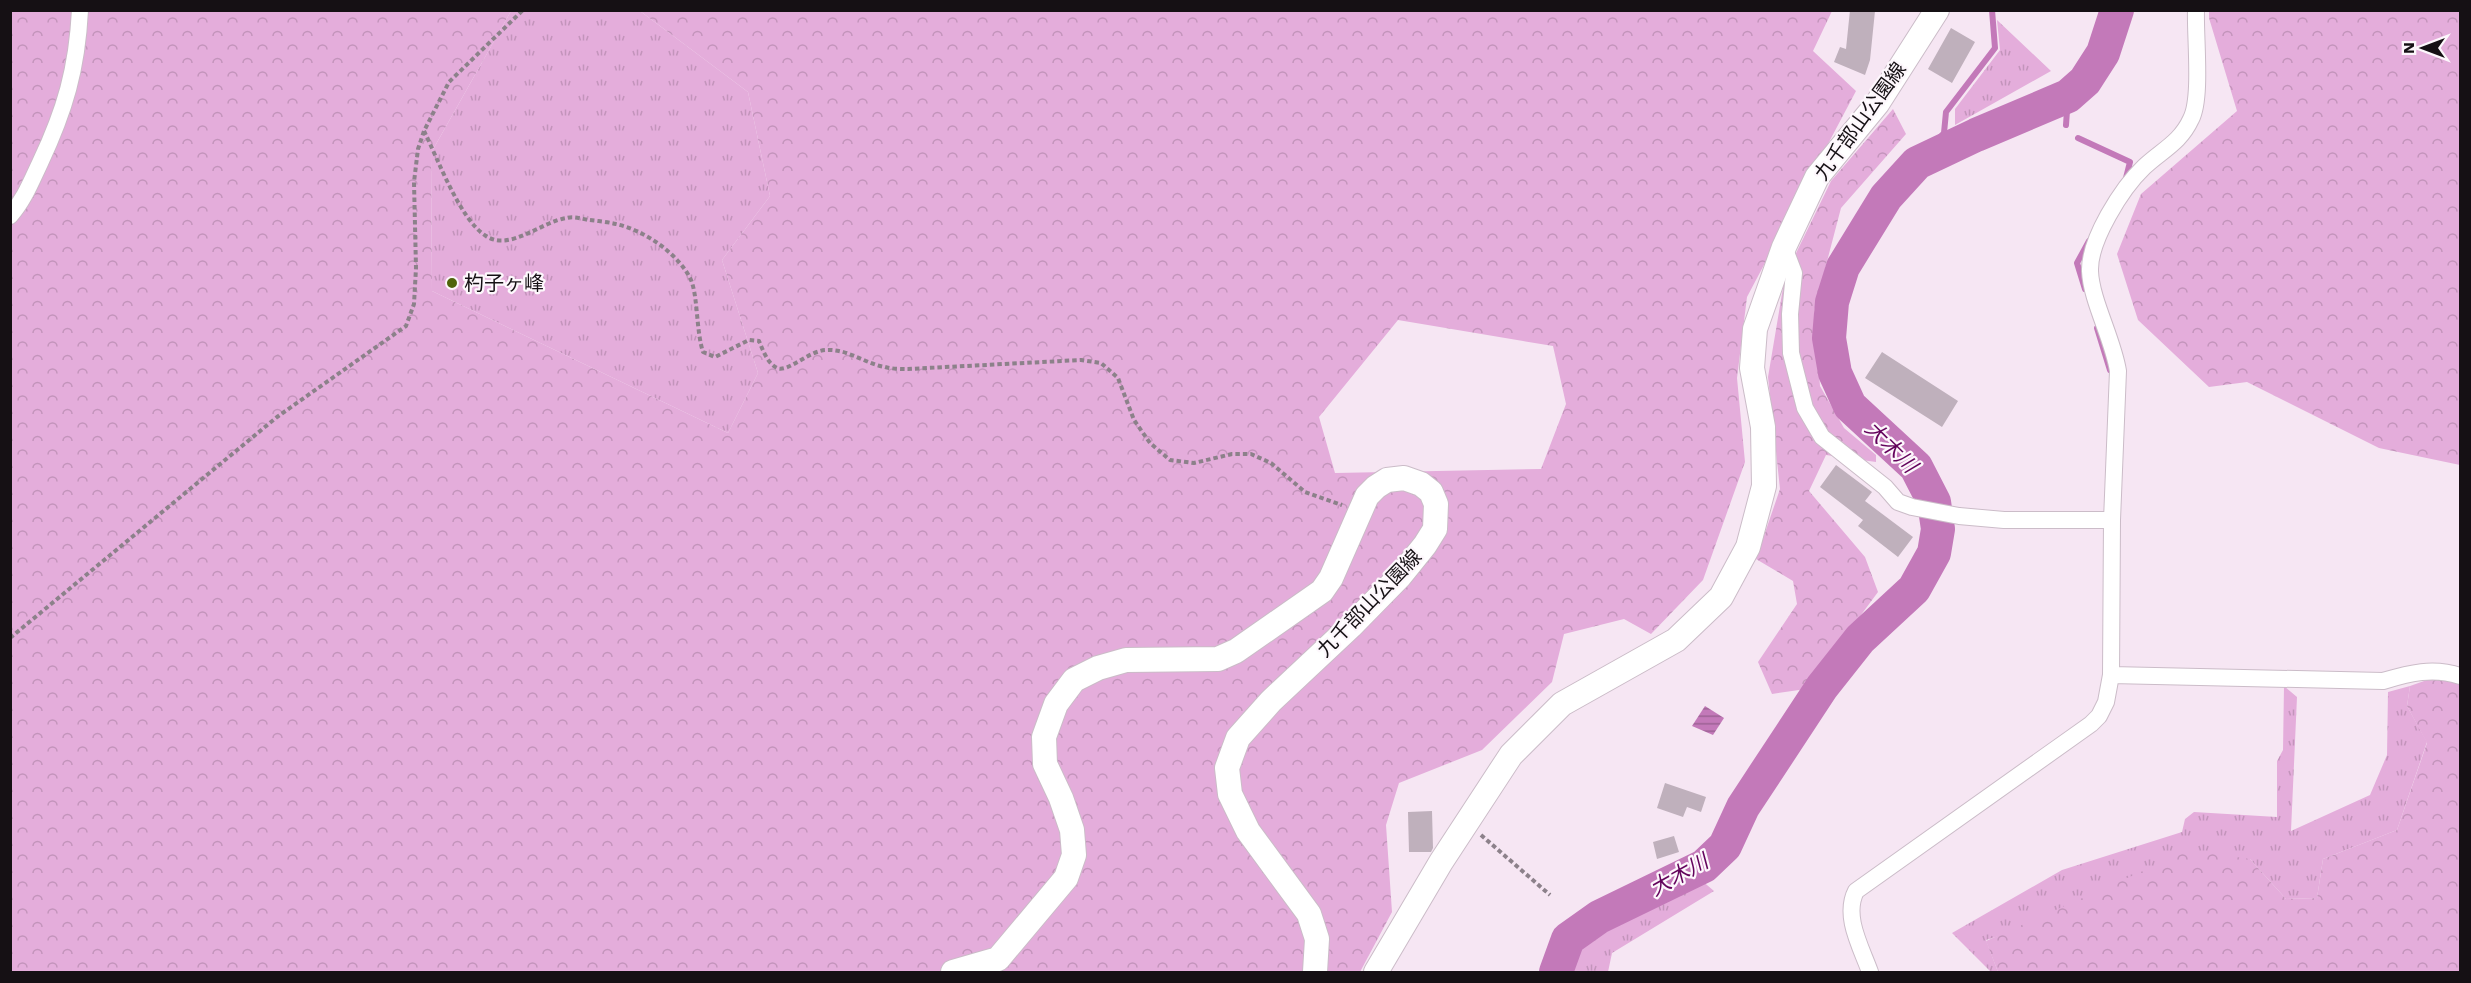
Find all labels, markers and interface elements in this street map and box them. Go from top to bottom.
north arrow [2393,18,2453,78]
text: N [2399,42,2418,54]
street label: 九千部山公園線 [1809,57,1911,185]
place label: 杓子ヶ峰 [464,271,544,295]
marker: 杓子ヶ峰 [445,276,459,290]
water label: 大木川 [1860,416,1924,479]
street label: 九千部山公園線 [1312,544,1426,662]
water label: 大木川 [1645,847,1714,901]

